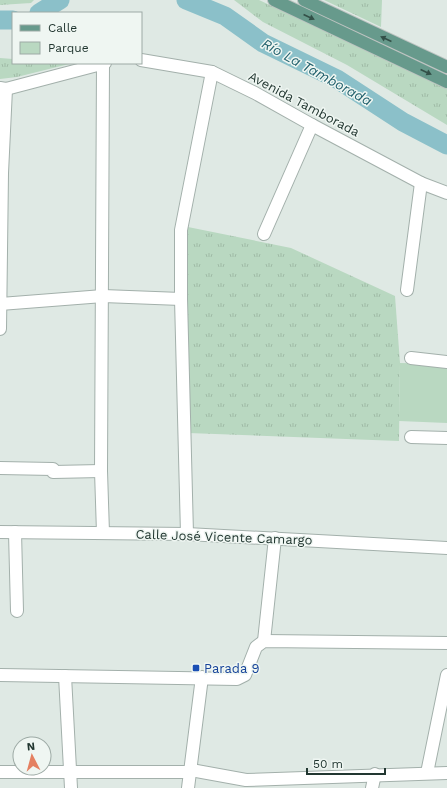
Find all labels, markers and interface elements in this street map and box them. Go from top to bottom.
legend [12,12,142,64]
one-way arrow [303,13,315,20]
text: Calle [48,21,77,35]
water label: Río La Tamborada [259,35,375,109]
one-way arrow [380,36,392,42]
text: Parque [48,41,89,55]
street label: Avenida Tamborada [246,68,363,140]
one-way arrow [421,69,432,75]
street label: Calle José Vicente Camargo [135,526,313,548]
place label: Parada 9 [204,661,259,676]
marker: Parada 9 [191,663,201,673]
north arrow [12,736,52,776]
text: N [26,740,36,753]
scale bar [307,750,385,776]
text: 50 m [313,757,343,771]

